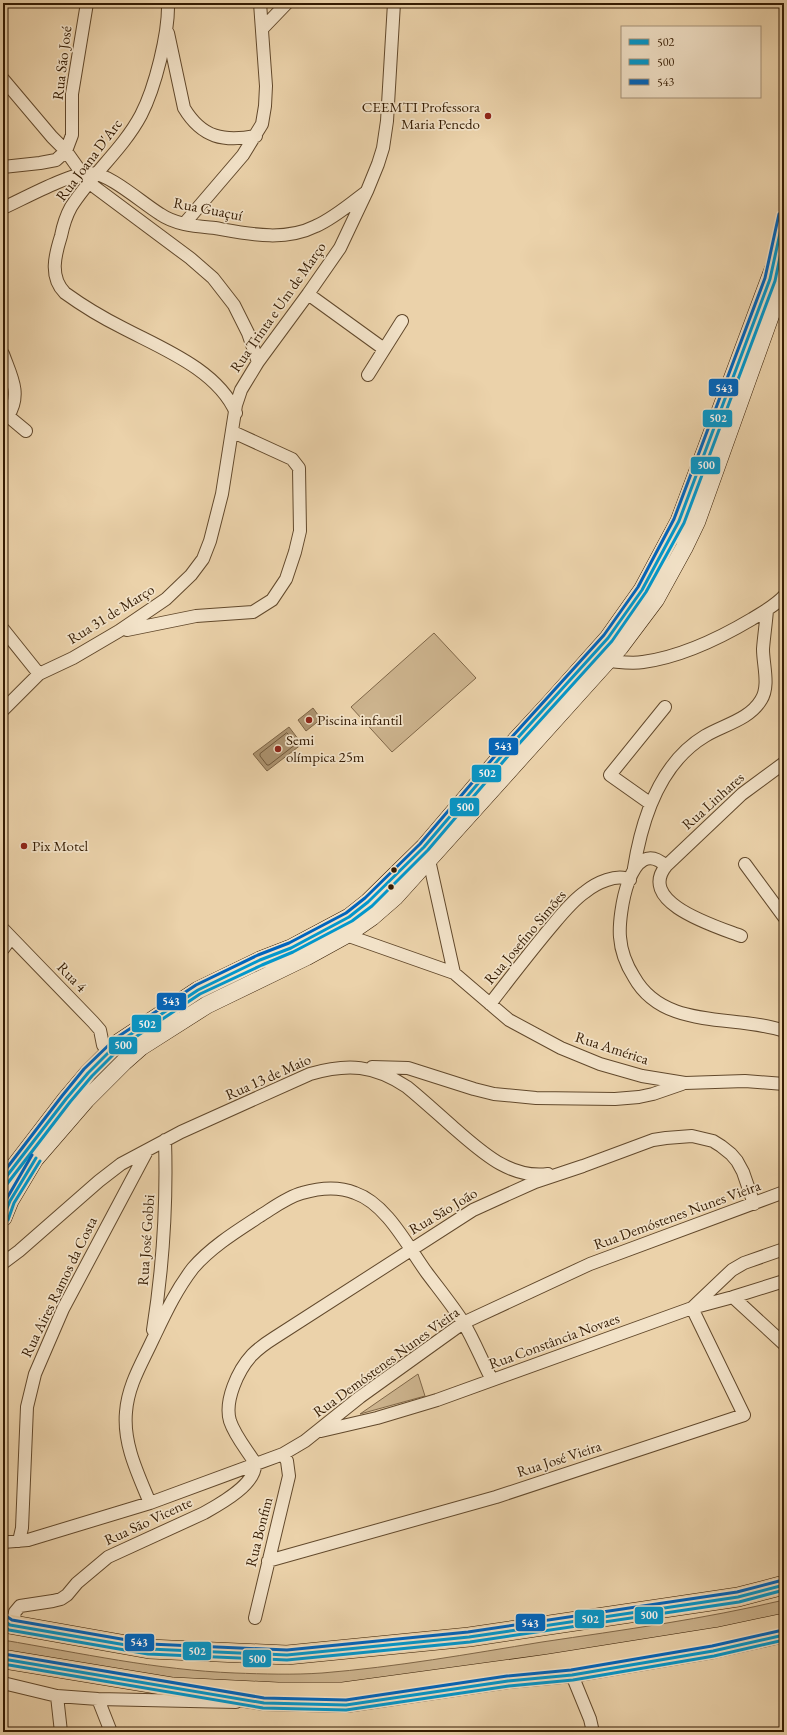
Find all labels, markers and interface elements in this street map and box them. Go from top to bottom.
street label: Rua São José [48,25,75,101]
legend [621,26,761,98]
text: 502 [657,34,675,50]
text: 500 [657,54,675,70]
text: 543 [657,74,675,90]
place label: CEEMTI Professora Maria Penedo [362,97,480,133]
marker: CEEMTI Professora Maria Penedo [483,111,493,121]
street label: Rua Joana D'Arc [51,115,126,205]
street label: Rua Guaçuí [172,192,245,225]
street label: Rua Trinta e Um de Março [225,238,330,376]
line badge: 543 [708,378,739,397]
text: 543 [715,381,733,395]
line badge: 502 [702,409,733,428]
text: 502 [709,411,727,425]
line badge: 500 [690,456,721,475]
text: 500 [697,458,715,472]
street label: Rua 31 de Março [64,579,158,648]
place label: Piscina infantil [317,710,403,729]
marker: Piscina infantil [304,715,314,725]
place label: Semi olímpica 25m [286,730,365,766]
line badge: 543 [488,737,519,756]
text: 543 [494,739,512,753]
marker: Semi olímpica 25m [273,744,283,754]
line badge: 502 [471,764,502,783]
text: 502 [478,766,496,780]
street label: Rua Linhares [678,768,748,834]
line badge: 500 [449,797,480,817]
text: 500 [456,800,474,814]
place label: Pix Motel [32,836,89,855]
marker: Pix Motel [19,841,29,851]
unlabelled marker [389,865,399,875]
unlabelled marker [386,882,396,892]
street label: Rua Josefino Simões [480,886,570,988]
street label: Rua 4 [53,958,92,996]
line badge: 543 [156,992,187,1011]
text: 543 [162,994,180,1008]
line badge: 502 [131,1014,162,1033]
text: 502 [138,1017,156,1031]
street label: Rua América [573,1027,651,1068]
line badge: 500 [108,1036,138,1055]
text: 500 [114,1038,132,1052]
street label: Rua 13 de Maio [222,1049,314,1104]
street label: Rua Demóstenes Nunes Vieira [591,1175,763,1254]
street label: Rua São João [405,1183,480,1238]
street label: Rua José Gobbi [133,1193,158,1286]
street label: Rua Aires Ramos da Costa [16,1213,101,1360]
street label: Rua Demóstenes Nunes Vieira [309,1302,463,1421]
street label: Rua Constância Novaes [486,1308,622,1373]
street label: Rua José Vieira [514,1436,604,1481]
street label: Rua São Vicente [101,1492,195,1549]
street label: Rua Bonfim [241,1495,276,1569]
line badge: 500 [634,1606,664,1625]
text: 500 [640,1608,658,1622]
line badge: 502 [574,1609,605,1629]
text: 502 [581,1612,599,1626]
line badge: 543 [515,1613,546,1632]
text: 543 [521,1616,539,1630]
line badge: 543 [124,1633,155,1652]
text: 543 [130,1635,148,1649]
line badge: 502 [182,1641,212,1661]
text: 502 [188,1644,206,1658]
line badge: 500 [242,1649,272,1668]
text: 500 [248,1652,266,1666]

